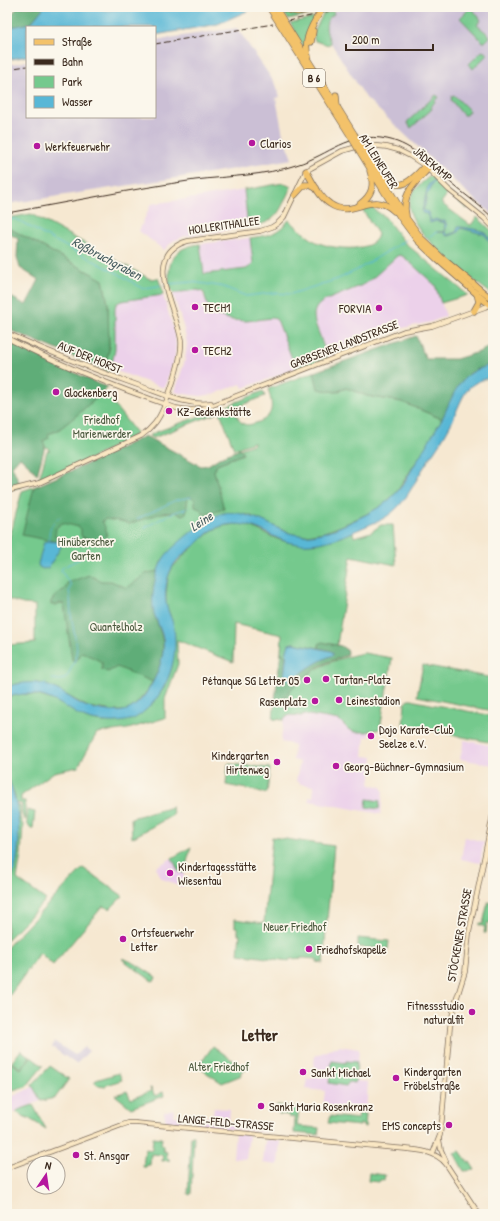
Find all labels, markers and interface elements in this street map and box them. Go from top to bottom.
legend [26,26,156,118]
scale bar [346,26,433,52]
text: 200 m [352,31,379,48]
text: Straße [62,33,92,50]
text: Bahn [62,53,83,70]
road number: B 6 [303,69,325,87]
text: Park [62,73,82,90]
text: Wasser [62,93,93,110]
street label: AM LEINEUFER [355,130,403,192]
place label: Clarios [260,135,292,152]
place label: Werkfeuerwehr [45,138,110,155]
marker: Clarios [247,138,257,148]
marker: Werkfeuerwehr [32,141,42,151]
street label: JÄDEKAMP [410,143,456,186]
street label: HOLLERITHALLEE [187,212,261,238]
water label: Roßbruchgraben [69,232,146,285]
place label: TECH1 [203,299,230,316]
place label: FORVIA [338,300,371,317]
marker: TECH1 [190,302,200,312]
marker: FORVIA [374,303,384,313]
street label: GARBSENER LANDSTRASSE [287,315,401,373]
street label: AUF DER HORST [55,336,125,378]
place label: TECH2 [203,342,232,359]
marker: TECH2 [190,345,200,355]
place label: Glockenberg [64,384,117,401]
marker: Glockenberg [51,387,61,397]
place label: KZ-Gedenkstätte [177,403,251,420]
marker: KZ-Gedenkstätte [164,406,174,416]
park label: Friedhof Marienwerder [73,411,132,442]
water label: Leine [186,506,217,535]
park label: Hinüberscher Garten [58,533,115,564]
park label: Quantelholz [89,618,143,635]
place label: Tartan-Platz [334,671,391,688]
place label: Pétanque SG Letter 05 [202,672,299,689]
marker: Tartan-Platz [321,674,331,684]
marker: Pétanque SG Letter 05 [302,675,312,685]
place label: Leinestadion [347,692,400,709]
place label: Rasenplatz [260,693,307,710]
marker: Leinestadion [334,695,344,705]
marker: Rasenplatz [310,696,320,706]
place label: Dojo Karate-Club Seelze e.V. [379,721,454,752]
marker: Dojo Karate-Club Seelze e.V. [366,731,376,741]
place label: Kindergarten Hirtenweg [212,747,269,778]
marker: Kindergarten Hirtenweg [272,757,282,767]
place label: Georg-Büchner-Gymnasium [344,758,464,775]
marker: Georg-Büchner-Gymnasium [331,761,341,771]
place label: Kindertagesstätte Wiesentau [178,858,257,889]
marker: Kindertagesstätte Wiesentau [165,868,175,878]
street label: STÖCKENER STRASSE [442,886,476,983]
park label: Neuer Friedhof [263,918,327,935]
place label: Ortsfeuerwehr Letter [131,924,195,955]
marker: Ortsfeuerwehr Letter [118,934,128,944]
place label: Friedhofskapelle [316,941,387,958]
marker: Friedhofskapelle [304,944,314,954]
place label: Fitnessstudio naturalfit [406,997,465,1028]
marker: Fitnessstudio naturalfit [467,1007,477,1017]
district label: Letter [242,1024,279,1046]
park label: Alter Friedhof [189,1058,250,1075]
place label: Kindergarten Fröbelstraße [403,1063,461,1094]
place label: Sankt Michael [311,1064,372,1081]
marker: Sankt Michael [298,1067,308,1077]
marker: Kindergarten Fröbelstraße [391,1073,401,1083]
place label: Sankt Maria Rosenkranz [269,1098,373,1115]
marker: Sankt Maria Rosenkranz [256,1101,266,1111]
street label: LANGE-FELD-STRASSE [177,1109,275,1135]
place label: EMS concepts [382,1117,441,1134]
marker: EMS concepts [444,1120,454,1130]
place label: St. Ansgar [84,1147,130,1164]
marker: St. Ansgar [71,1150,81,1160]
north arrow [26,1155,66,1195]
text: N [44,1158,53,1173]

